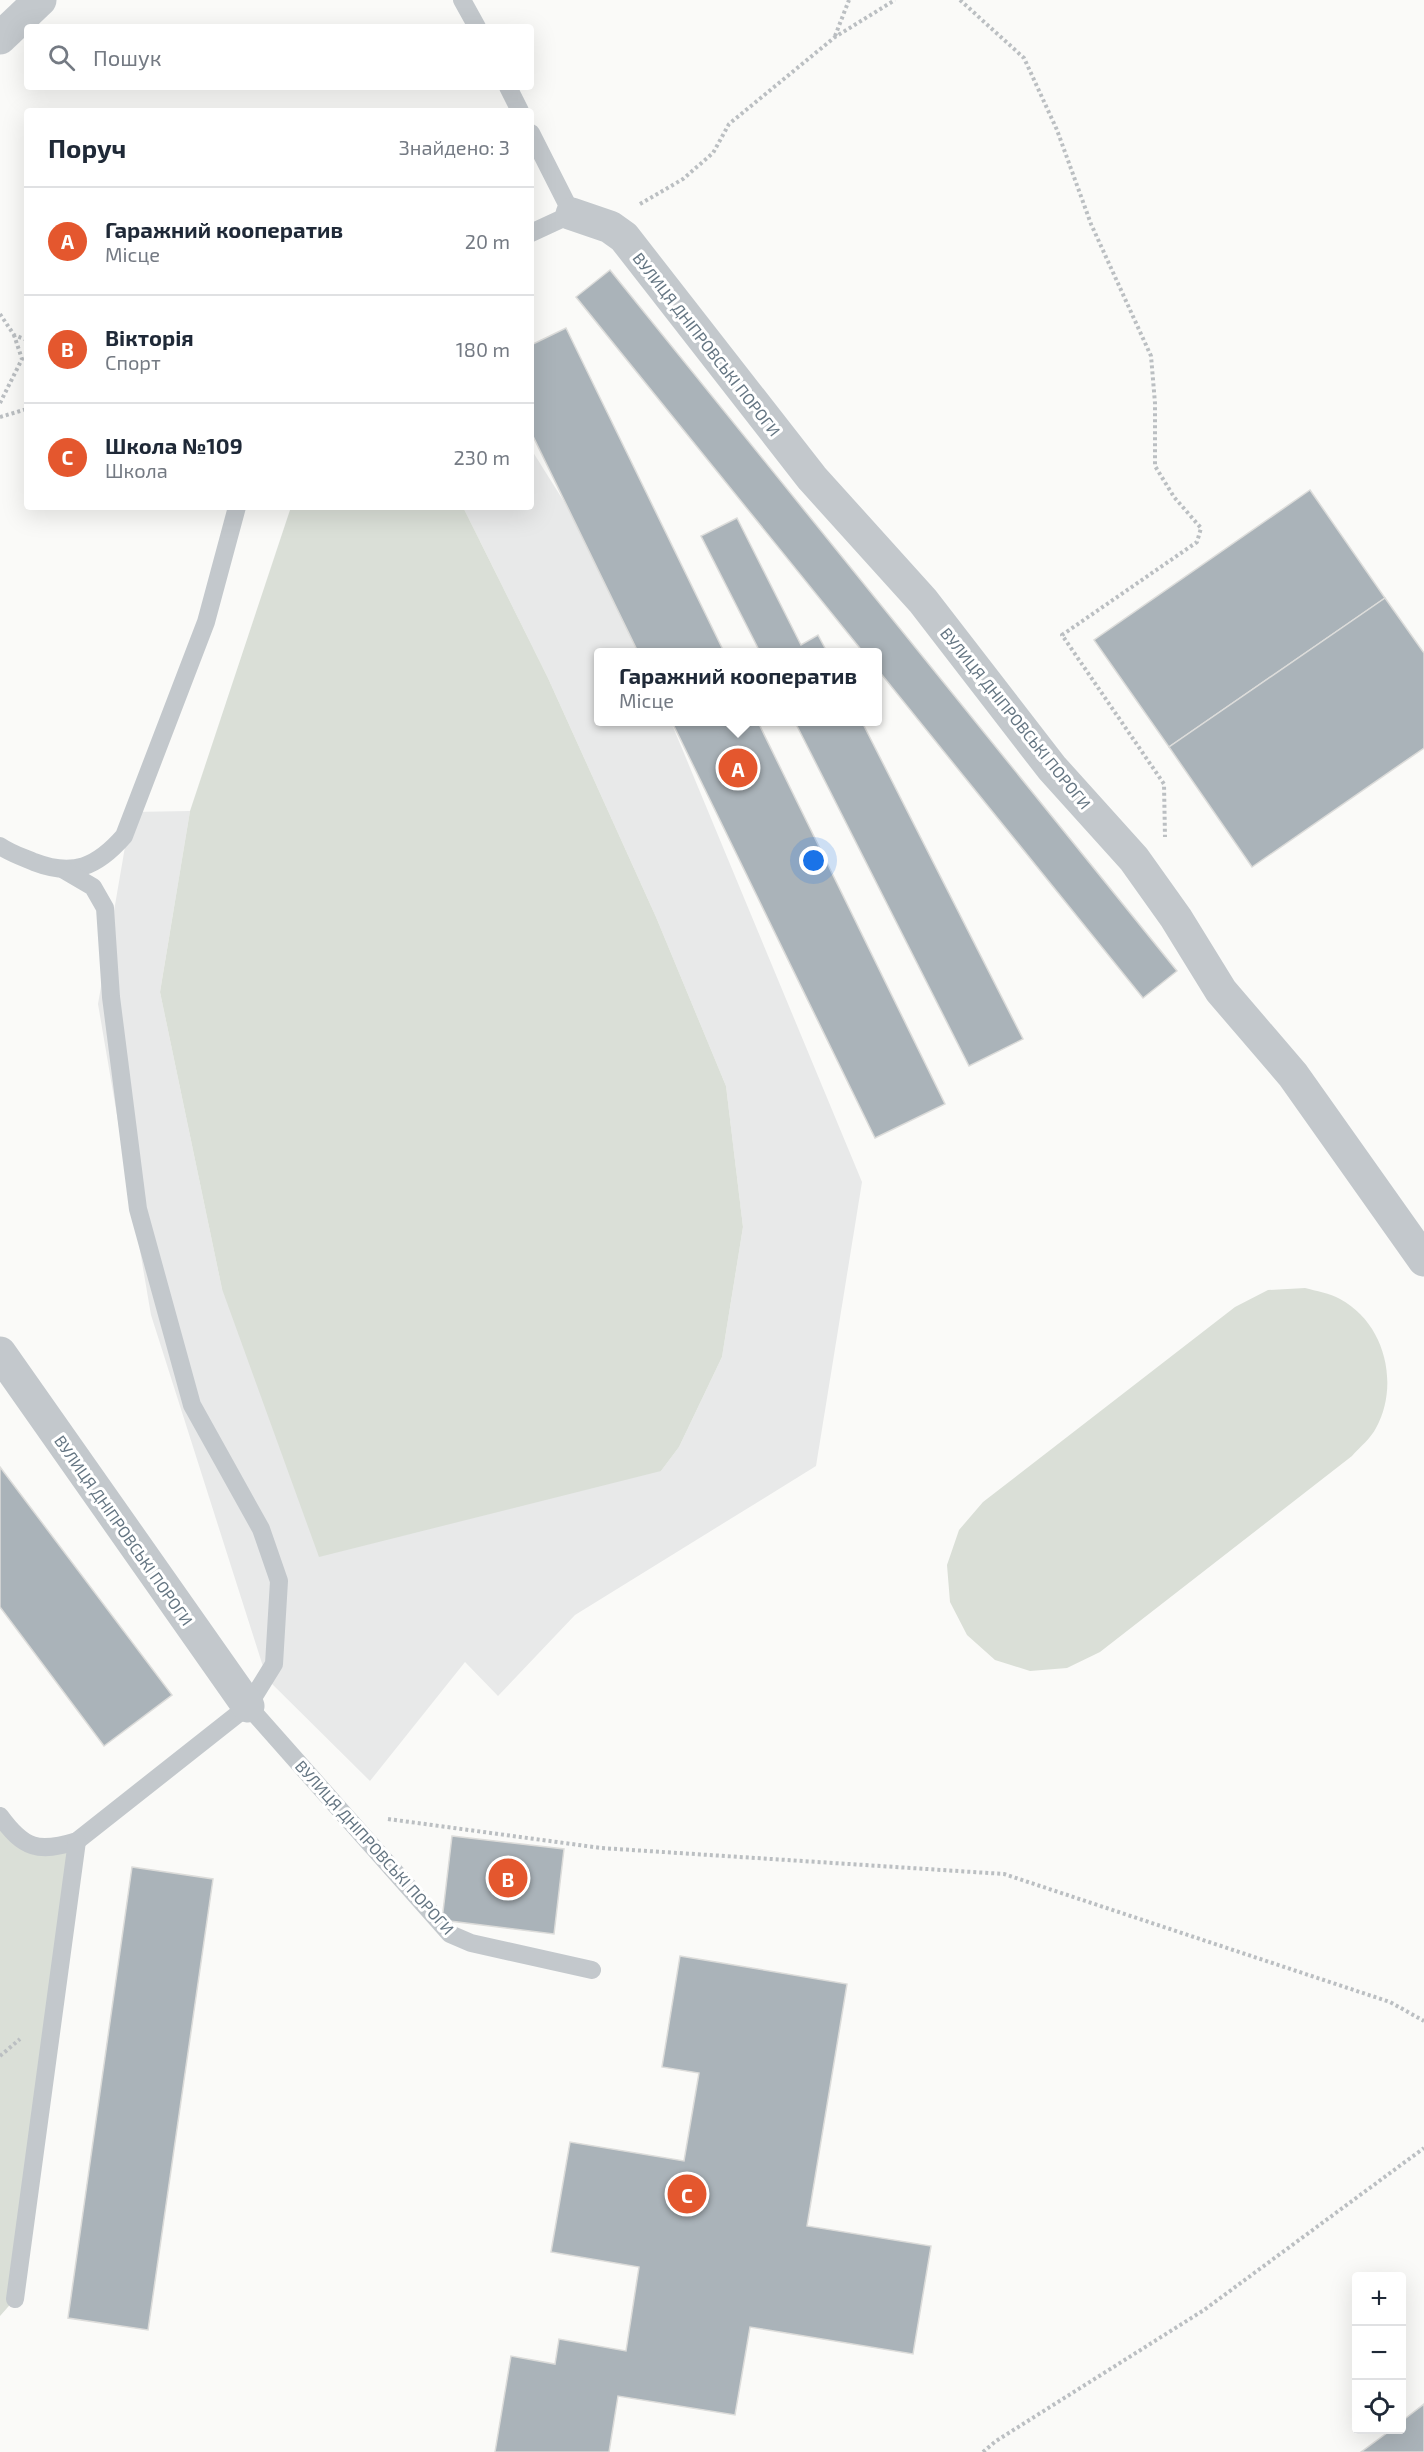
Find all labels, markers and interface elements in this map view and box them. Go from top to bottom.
search box [24,24,534,90]
icon: search [45,41,78,74]
text: Пошук [93,44,162,70]
text: Поруч [48,132,126,163]
text: Знайдено: 3 [399,135,510,159]
text: Гаражний кооператив [105,216,343,242]
text: A [61,229,74,253]
text: 20 m [465,229,510,253]
text: Місце [105,242,160,266]
street label: ВУЛИЦЯ ДНІПРОВСЬКІ ПОРОГИ [629,248,785,440]
text: Вікторія [105,324,194,350]
text: B [61,337,74,361]
text: 180 m [456,337,510,361]
text: Спорт [105,350,161,374]
text: Школа №109 [105,432,243,458]
text: C [62,445,73,469]
text: 230 m [454,445,510,469]
text: Школа [105,458,168,482]
street label: ВУЛИЦЯ ДНІПРОВСЬКІ ПОРОГИ [937,624,1095,812]
popup [594,648,882,726]
text: Гаражний кооператив [619,662,857,688]
text: Місце [619,688,674,712]
pin: A [718,746,758,790]
your location [799,846,828,875]
street label: ВУЛИЦЯ ДНІПРОВСЬКІ ПОРОГИ [51,1431,197,1629]
street label: ВУЛИЦЯ ДНІПРОВСЬКІ ПОРОГИ [292,1756,458,1938]
pin: B [488,1856,528,1900]
pin: C [668,2172,706,2216]
map controls [1352,2272,1406,2434]
button: + [1352,2272,1406,2326]
button: − [1352,2326,1406,2380]
button: locate [1352,2380,1406,2434]

